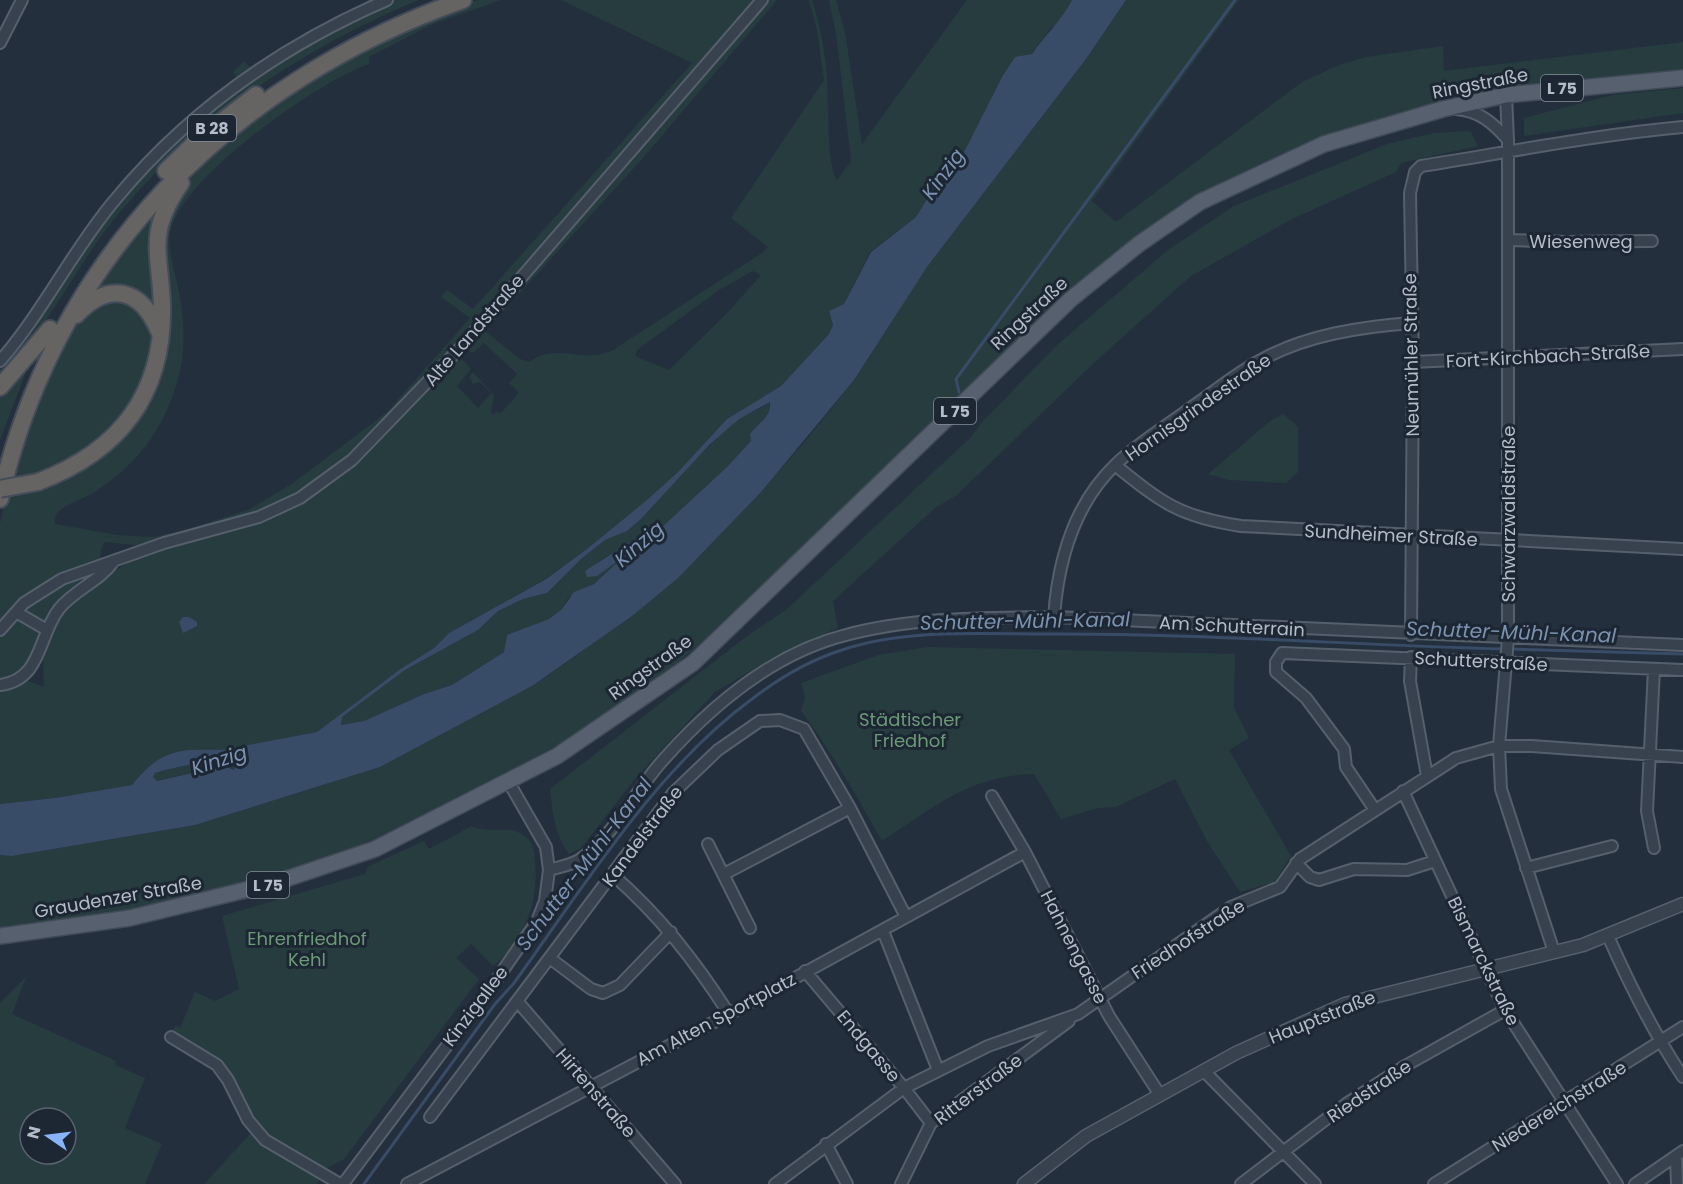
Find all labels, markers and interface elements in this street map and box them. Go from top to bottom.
street label: Ringstraße [1430,61,1530,105]
road number: L 75 [1541,75,1583,101]
road number: B 28 [188,115,236,141]
water label: Kinzig [915,143,971,205]
street label: Wiesenweg [1529,229,1633,254]
street label: Alte Landstraße [418,269,530,391]
street label: Ringstraße [985,271,1073,355]
street label: Neumühler Straße [1397,273,1425,437]
street label: Fort-Kirchbach-Straße [1445,338,1651,374]
street label: Hornisgrindestraße [1120,347,1276,467]
road number: L 75 [934,398,976,424]
street label: Schwarzwaldstraße [1496,426,1521,602]
water label: Kinzig [608,515,670,573]
street label: Sundheimer Straße [1304,518,1478,552]
water label: Schutter-Mühl-Kanal [920,605,1130,637]
street label: Am Schutterrain [1159,610,1305,642]
water label: Schutter-Mühl-Kanal [1405,614,1617,650]
street label: Ringstraße [603,628,697,706]
street label: Schutterstraße [1414,645,1548,677]
park label: Städtischer Friedhof [859,707,961,753]
water label: Kinzig [187,738,251,782]
water label: Schutter-Mühl-Kanal [510,772,659,956]
street label: Kandelstraße [596,780,688,892]
street label: Graudenzer Straße [32,870,204,924]
road number: L 75 [247,872,289,898]
street label: Hahnengasse [1035,886,1113,1008]
street label: Bismarckstraße [1442,892,1526,1030]
street label: Friedhofstraße [1126,893,1250,985]
park label: Ehrenfriedhof Kehl [247,926,367,972]
street label: Kinzigallee [436,961,514,1051]
street label: Am Alten Sportplatz [632,966,800,1072]
street label: Hauptstraße [1265,984,1379,1050]
street label: Endgasse [831,1005,907,1087]
street label: Hirtenstraße [550,1043,642,1143]
street label: Ritterstraße [929,1048,1027,1130]
street label: Riedstraße [1322,1054,1416,1128]
street label: Niedereichstraße [1487,1054,1631,1158]
north arrow [18,1106,78,1166]
text: N [21,1124,47,1141]

